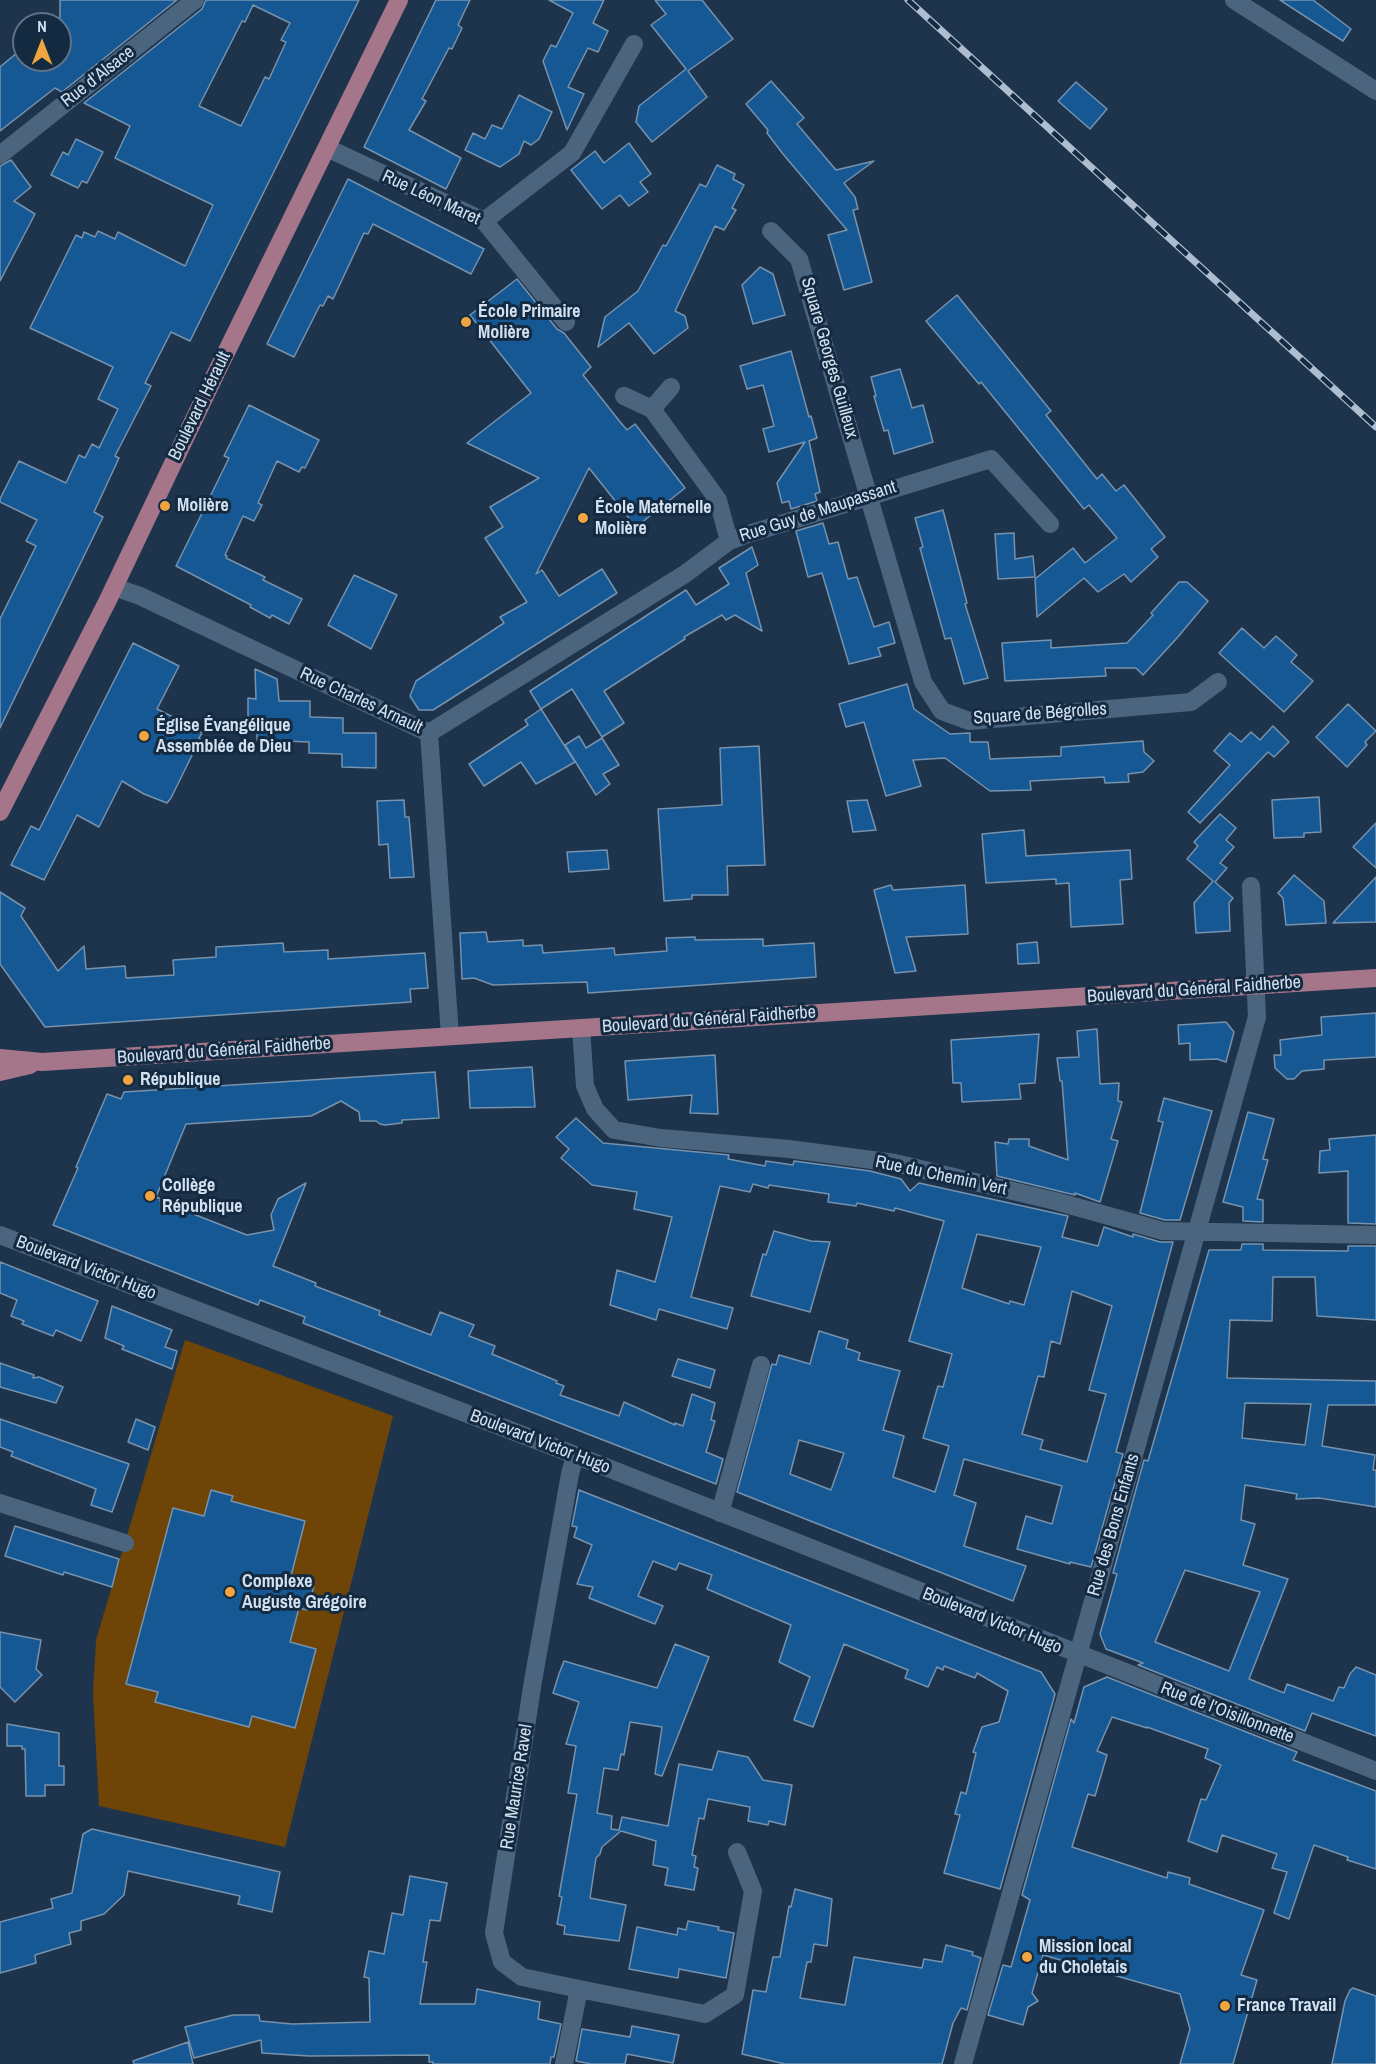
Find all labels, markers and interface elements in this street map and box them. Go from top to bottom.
north arrow [12,12,72,72]
text: N [37,15,47,37]
street label: Rue d’Alsace [57,42,139,112]
street label: Rue Léon Maret [378,166,484,230]
street label: Square Georges Guilleux [796,275,862,441]
place label: École Primaire Molière [478,301,581,344]
marker: École Primaire Molière [459,315,473,329]
street label: Boulevard Hérault [164,348,236,464]
street label: Rue Guy de Maupassant [737,477,899,547]
place label: Molière [177,495,229,517]
place label: École Maternelle Molière [595,497,711,540]
marker: Molière [158,499,172,513]
marker: École Maternelle Molière [576,511,590,525]
street label: Rue Charles Arnault [296,663,426,739]
street label: Square de Bégrolles [973,699,1107,729]
place label: Église Évangélique Assemblée de Dieu [156,715,291,758]
marker: Église Évangélique Assemblée de Dieu [137,729,151,743]
street label: Boulevard du Général Faidherbe [1086,972,1302,1008]
street label: Boulevard du Général Faidherbe [601,1002,817,1038]
street label: Boulevard du Général Faidherbe [116,1033,332,1069]
place label: République [140,1069,220,1091]
marker: République [121,1073,135,1087]
street label: Rue du Chemin Vert [873,1152,1009,1200]
place label: Collège République [162,1175,242,1218]
marker: Collège République [143,1189,157,1203]
street label: Boulevard Victor Hugo [13,1231,159,1305]
street label: Boulevard Victor Hugo [467,1405,613,1479]
street label: Rue des Bons Enfants [1083,1451,1145,1599]
place label: Complexe Auguste Grégoire [242,1571,367,1614]
street label: Boulevard Victor Hugo [919,1583,1065,1659]
marker: Complexe Auguste Grégoire [223,1585,237,1599]
street label: Rue de l’Oisillonnette [1157,1678,1297,1748]
street label: Rue Maurice Ravel [496,1723,538,1851]
place label: Mission local du Choletais [1039,1936,1132,1978]
marker: Mission local du Choletais [1020,1950,1034,1964]
place label: France Travail [1237,1995,1336,2017]
marker: France Travail [1218,1999,1232,2013]

